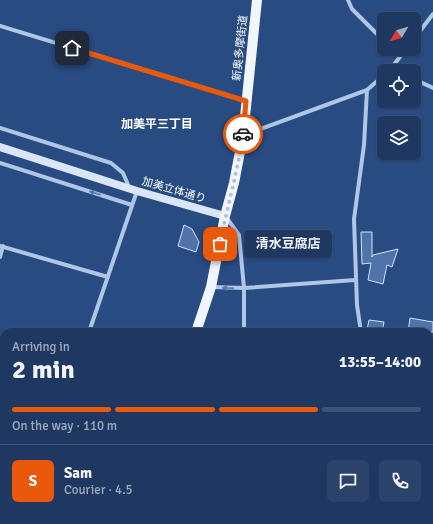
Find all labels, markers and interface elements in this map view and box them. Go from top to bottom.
north arrow [377,12,421,56]
map controls [377,12,421,160]
street label: 新奥多摩街道 [230,15,250,81]
pin [55,31,89,65]
icon: home [61,37,83,59]
button: locate [377,64,421,108]
courier [223,114,263,154]
button: layers [377,116,421,160]
district label: 加美平三丁目 [121,117,193,132]
icon: car [232,123,254,145]
street label: 加美立体通り [140,175,208,205]
one-way arrow [89,190,101,196]
pin [203,227,237,261]
callout: 清水豆腐店 [244,230,332,258]
icon: bag [209,233,231,255]
text: 清水豆腐店 [255,236,321,252]
one-way arrow [222,284,234,291]
text: Arriving in [12,339,70,355]
text: 13:55–14:00 [339,353,421,371]
text: 2 min [12,354,75,386]
text: On the way · 110 m [12,418,117,434]
button: chat [327,460,369,502]
button: phone [379,460,421,502]
text: Sam [64,464,92,482]
text: S [29,472,37,490]
text: Courier · 4.5 [64,482,133,498]

